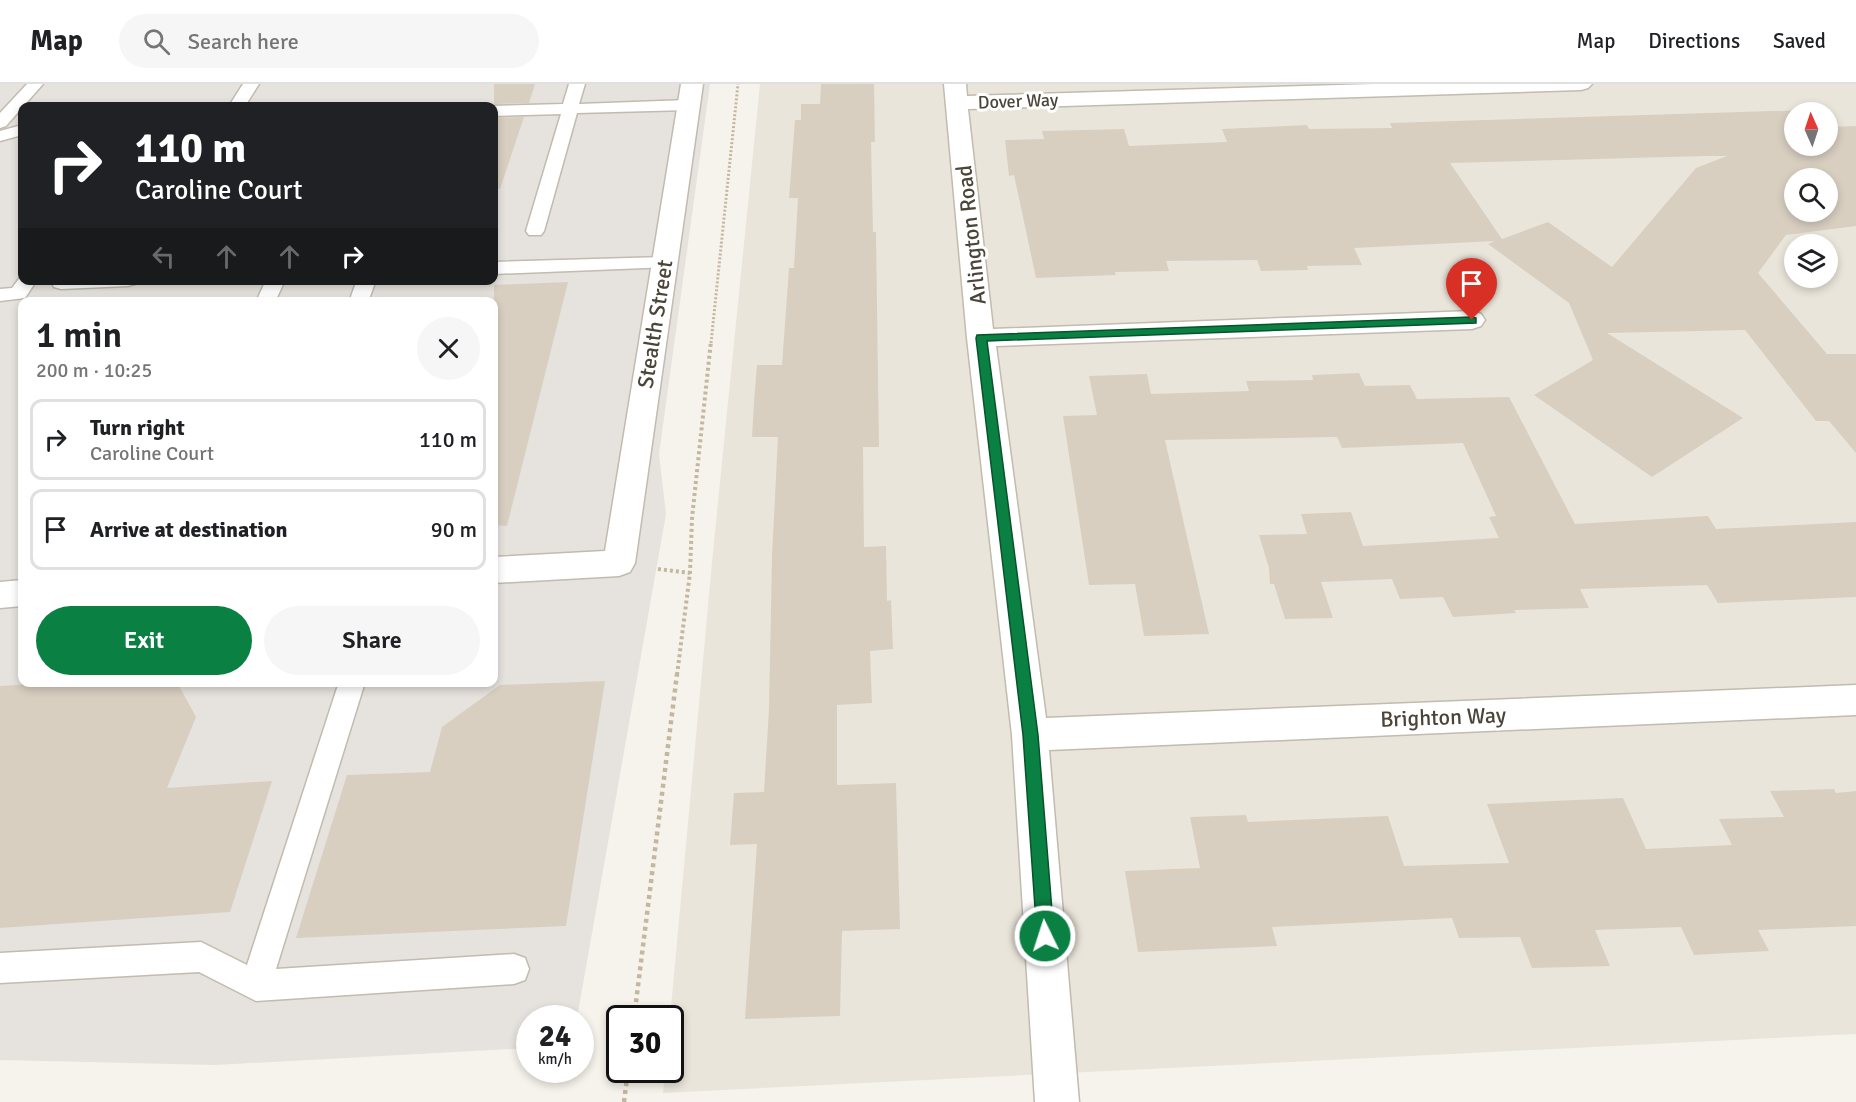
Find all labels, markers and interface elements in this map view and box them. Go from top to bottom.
search box [119,14,539,68]
text: Map [30,24,83,58]
icon: search [140,25,173,58]
text: Search here [188,28,299,55]
text: Map [1577,28,1615,54]
text: Directions [1648,28,1740,54]
text: Saved [1773,28,1826,54]
street label: Dover Way [977,89,1059,113]
north arrow [1784,102,1838,156]
map controls [1784,102,1838,288]
text: 110 m [135,123,246,174]
icon: right [36,126,114,204]
street label: Arlington Road [950,164,992,306]
button: search [1784,168,1838,222]
text: Caroline Court [135,174,302,207]
button: layers [1784,234,1838,288]
icon: left [147,240,180,273]
icon: ahead [210,240,243,273]
icon: ahead [273,240,306,273]
icon: right [336,240,369,273]
street label: Stealth Street [632,257,679,390]
pin [1446,258,1497,320]
icon: arrive [1455,267,1488,300]
text: 1 min [36,313,122,358]
button: close [417,317,480,380]
text: 200 m · 10:25 [36,358,152,383]
text: Turn right [90,414,185,441]
icon: right [39,423,72,456]
text: 110 m [419,426,477,453]
text: Caroline Court [90,441,214,466]
icon: arrive [39,513,72,546]
text: Arrive at destination [90,516,287,543]
text: 90 m [431,516,477,543]
button: Exit [36,606,252,675]
button: Share [264,606,480,675]
street label: Brighton Way [1380,701,1507,733]
position arrow [1013,904,1077,968]
speed limit sign: 30 [606,1005,684,1083]
text: 24 [539,1018,571,1055]
text: km/h [538,1050,572,1068]

